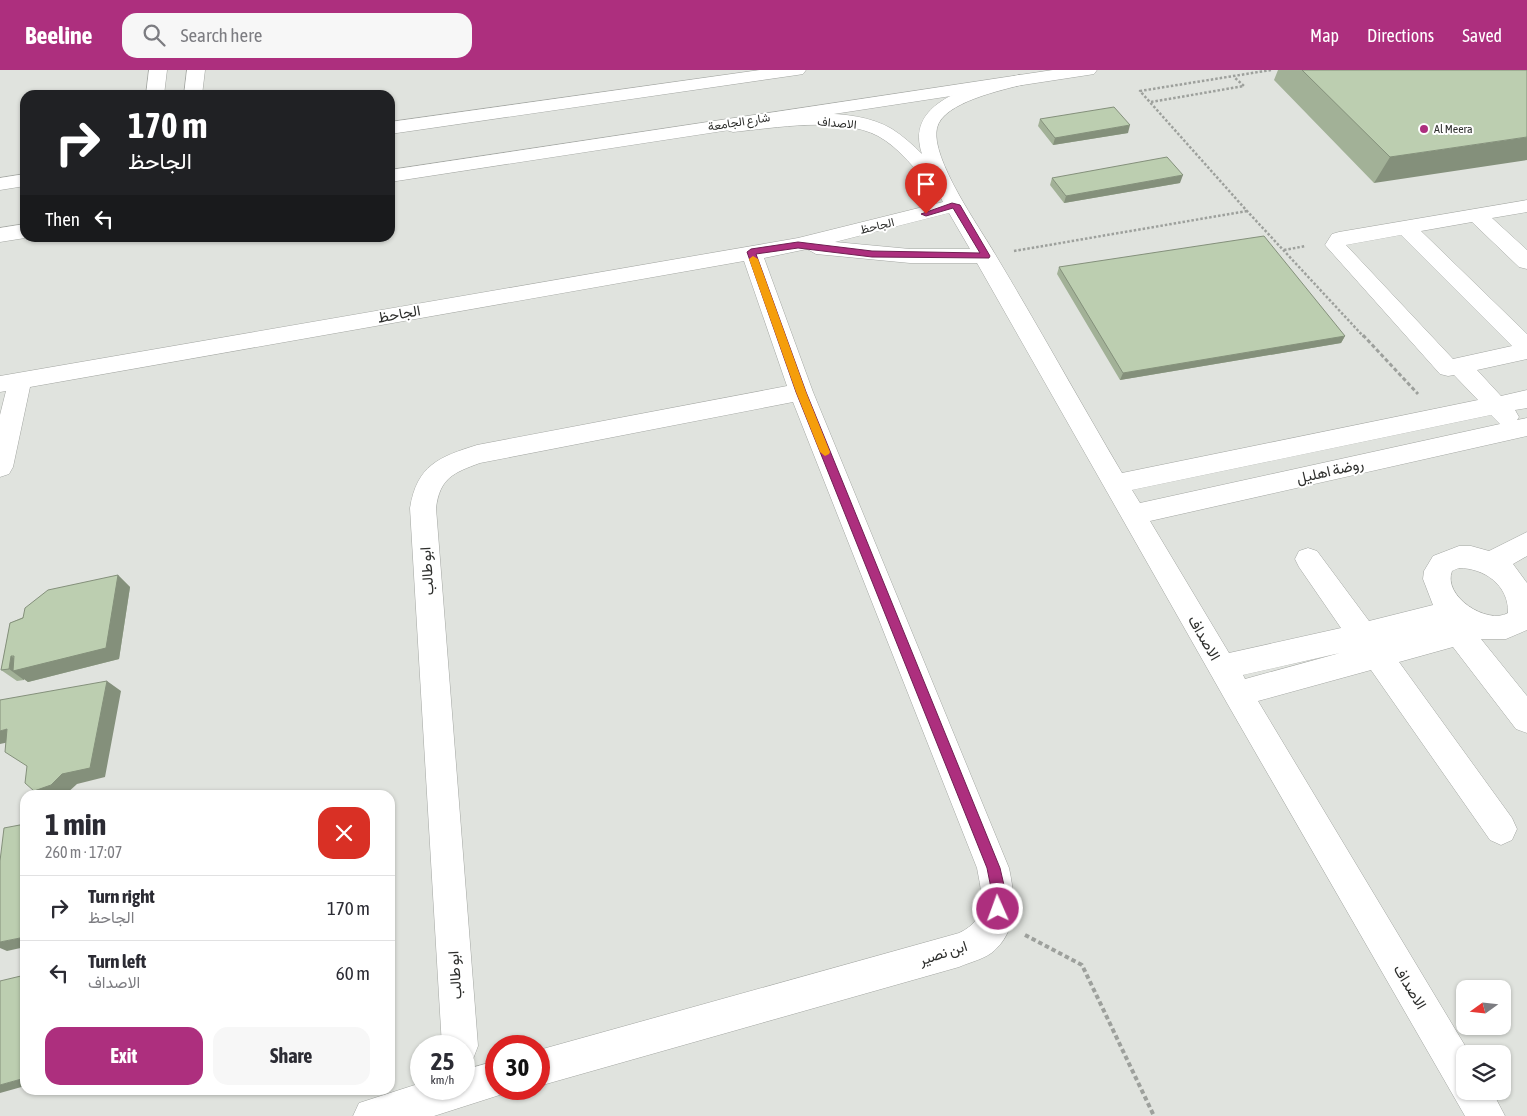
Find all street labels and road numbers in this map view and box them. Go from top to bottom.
street label: شارع الجامعة [707,110,771,136]
street label: الاصداف [817,114,857,132]
street label: الجاحظ [858,215,896,237]
street label: الجاحظ [376,301,422,327]
street label: روضة اهليل [1295,455,1365,487]
street label: ابو طالب [416,546,438,596]
street label: الاصداف [1185,612,1224,663]
street label: ابن نصير [916,937,970,970]
street label: ابو طالب [444,950,466,1000]
street label: الاصداف [1391,961,1430,1012]

